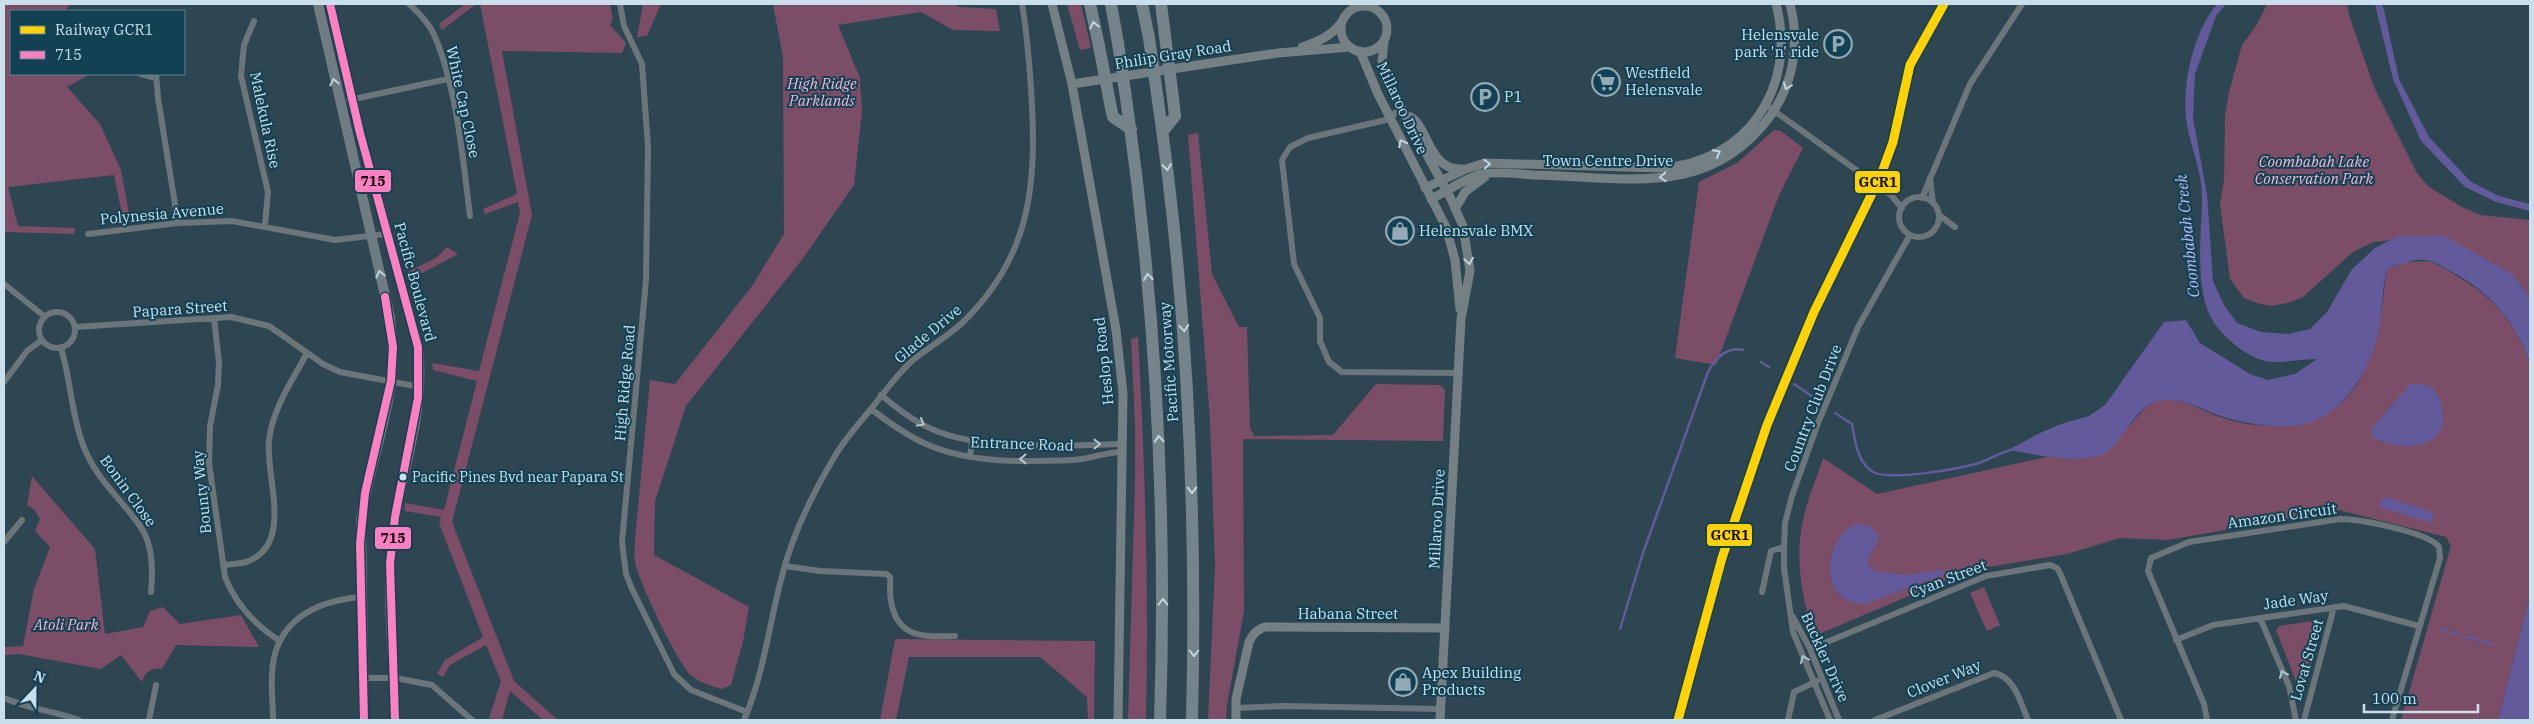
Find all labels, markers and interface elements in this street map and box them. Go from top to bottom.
legend [10,10,185,75]
text: Railway GCR1 [55,20,154,39]
one-way arrow [1089,21,1100,30]
place label: Helensvale park 'n' ride [1734,25,1819,61]
parking icon: Helensvale park 'n' ride [1823,29,1853,59]
street label: Philip Gray Road [1113,36,1233,73]
street label: White Cap Close [442,44,485,160]
text: 715 [55,45,82,64]
street label: Millaroo Drive [1373,58,1432,157]
place label: Westfield Helensvale [1625,63,1703,99]
supermarket icon: Westfield Helensvale [1591,67,1621,97]
street label: Malekula Rise [246,70,285,170]
park label: High Ridge Parklands [786,74,857,110]
one-way arrow [329,77,340,86]
one-way arrow [1783,81,1793,90]
parking icon: P1 [1470,82,1500,112]
place label: P1 [1504,87,1522,106]
one-way arrow [1398,139,1408,148]
one-way arrow [1711,149,1720,159]
street label: Town Centre Drive [1543,151,1673,170]
park label: Coombabah Lake Conservation Park [2255,152,2373,188]
one-way arrow [1483,158,1491,169]
one-way arrow [1161,163,1172,171]
line badge: 715 [354,169,392,193]
line badge: GCR1 [1854,170,1901,194]
text: 715 [360,172,386,190]
one-way arrow [1659,172,1667,183]
text: GCR1 [1859,173,1898,191]
water label: Coombabah Creek [2171,173,2203,299]
street label: Polynesia Avenue [99,199,225,228]
shop icon: Helensvale BMX [1385,216,1415,246]
street label: Pacific Boulevard [390,220,441,344]
place label: Helensvale BMX [1419,221,1533,240]
one-way arrow [1463,257,1473,266]
one-way arrow [375,269,386,278]
one-way arrow [1143,273,1154,281]
street label: Papara Street [132,296,228,321]
street label: Glade Drive [890,300,965,367]
street label: Pacific Motorway [1155,301,1182,423]
street label: Heslop Road [1089,316,1118,406]
street label: High Ridge Road [610,324,639,442]
one-way arrow [1178,324,1189,332]
street label: Country Club Drive [1780,342,1846,474]
one-way arrow [915,417,924,427]
street label: Entrance Road [970,432,1074,455]
one-way arrow [1153,435,1164,443]
one-way arrow [1094,439,1101,449]
street label: Bounty Way [188,449,215,535]
street label: Bonin Close [96,451,161,530]
one-way arrow [1019,454,1026,464]
place label: Pacific Pines Bvd near Papara St [412,468,624,486]
street label: Millaroo Drive [1424,469,1449,569]
marker: Pacific Pines Bvd near Papara St [398,472,408,482]
one-way arrow [1187,487,1198,495]
street label: Amazon Circuit [2226,498,2338,533]
line badge: GCR1 [1706,523,1753,547]
line badge: 715 [374,526,412,550]
text: GCR1 [1711,526,1750,544]
text: 715 [380,529,406,547]
street label: Cyan Street [1907,555,1989,602]
street label: Jade Way [2262,586,2330,613]
one-way arrow [1158,597,1168,605]
street label: Habana Street [1298,604,1398,623]
street label: Buckler Drive [1797,609,1854,705]
park label: Atoli Park [32,615,99,634]
street label: Lovat Street [2286,617,2327,703]
one-way arrow [1189,650,1199,657]
one-way arrow [1800,655,1811,664]
street label: Clover Way [1904,655,1984,702]
place label: Apex Building Products [1422,663,1521,699]
north arrow [10,664,60,714]
text: N [31,667,48,687]
shop icon: Apex Building Products [1388,667,1418,697]
one-way arrow [2279,670,2289,678]
scale bar [2364,682,2478,714]
text: 100 m [2372,689,2417,708]

